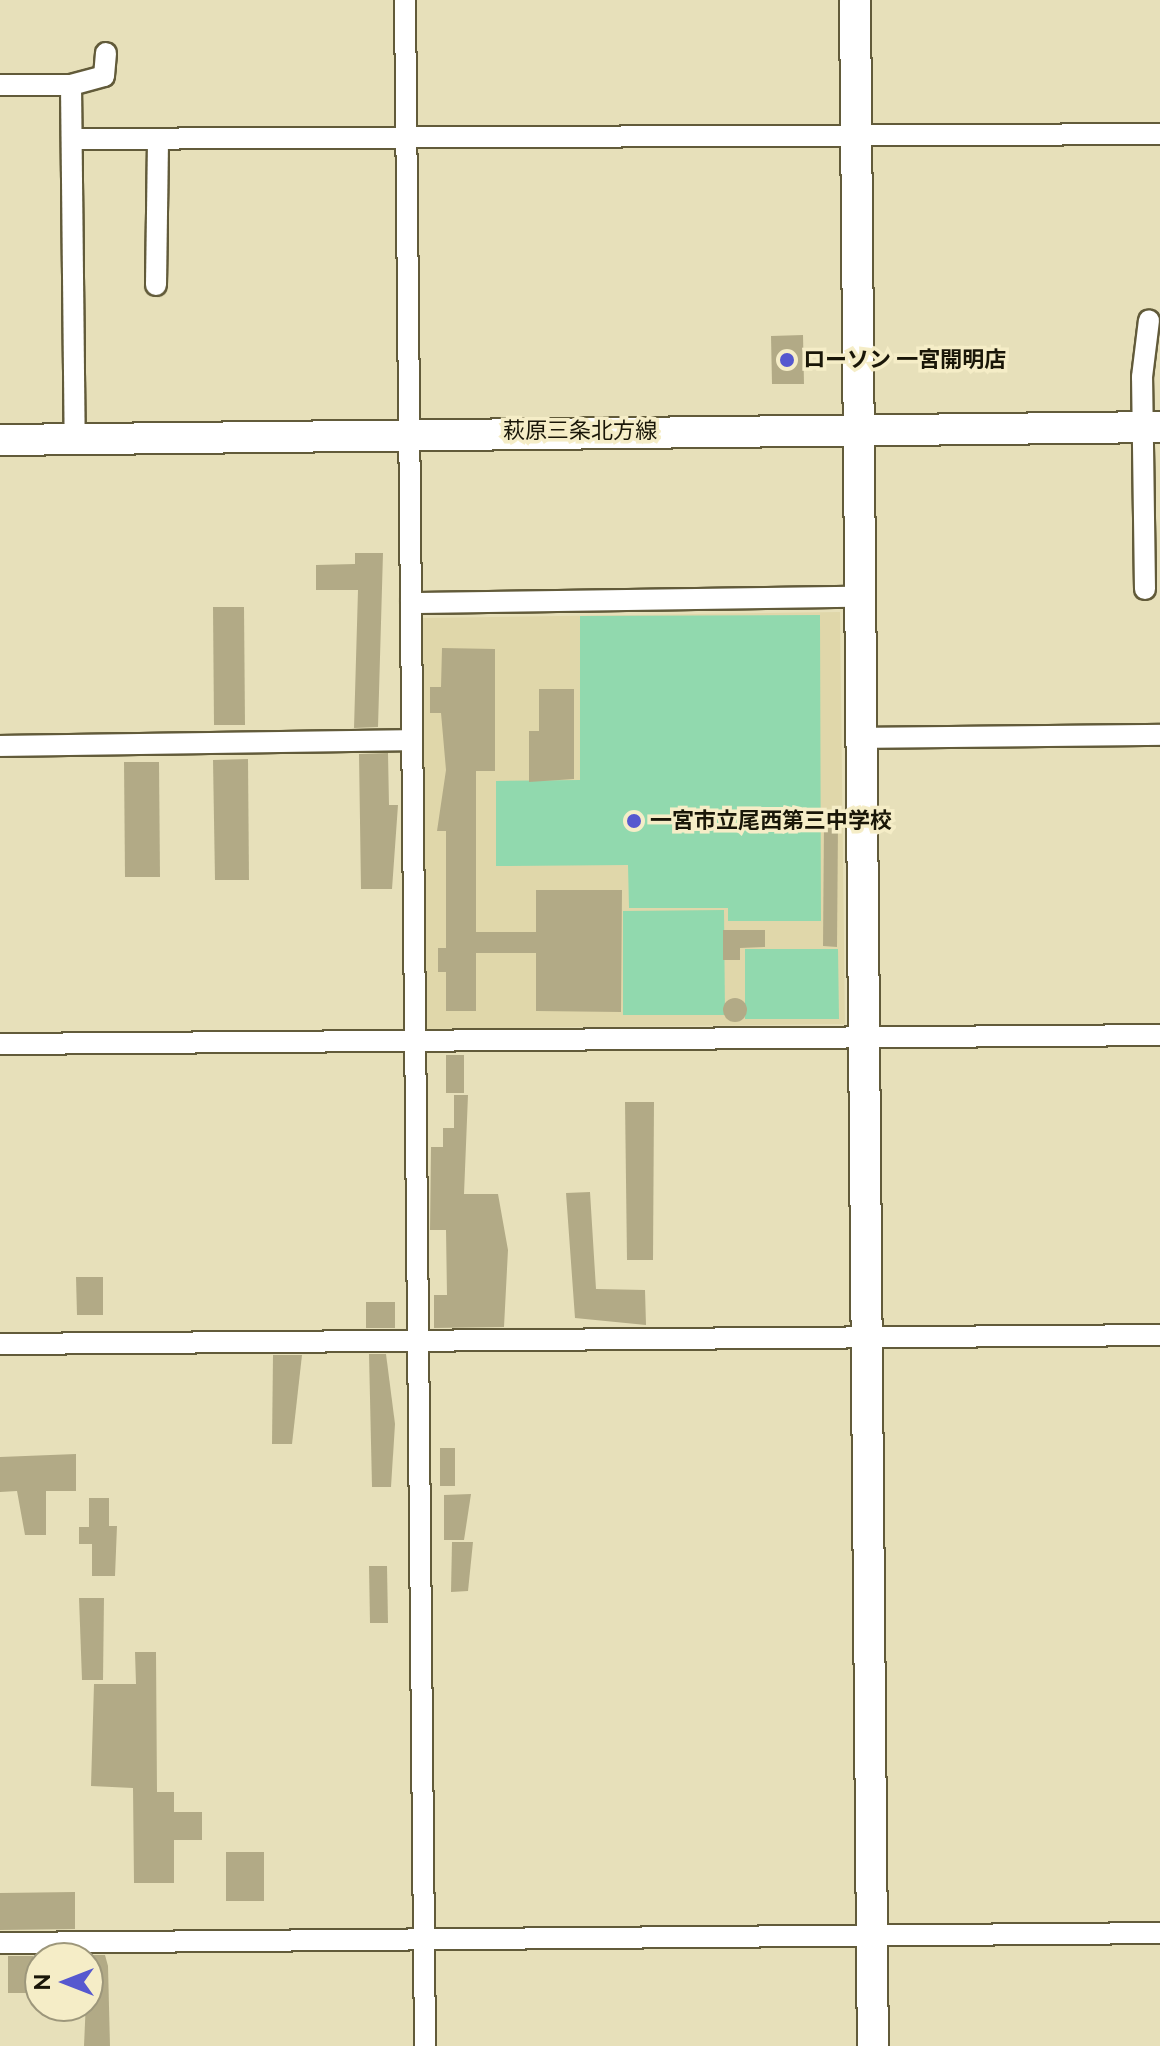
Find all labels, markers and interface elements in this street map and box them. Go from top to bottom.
place label: ローソン 一宮開明店 [803,347,1006,373]
marker: ローソン 一宮開明店 [778,351,796,369]
street label: 萩原三条北方線 [503,418,657,444]
place label: 一宮市立尾西第三中学校 [650,808,892,834]
marker: 一宮市立尾西第三中学校 [625,812,643,830]
north arrow [24,1942,104,2022]
text: N [29,1974,55,1990]

